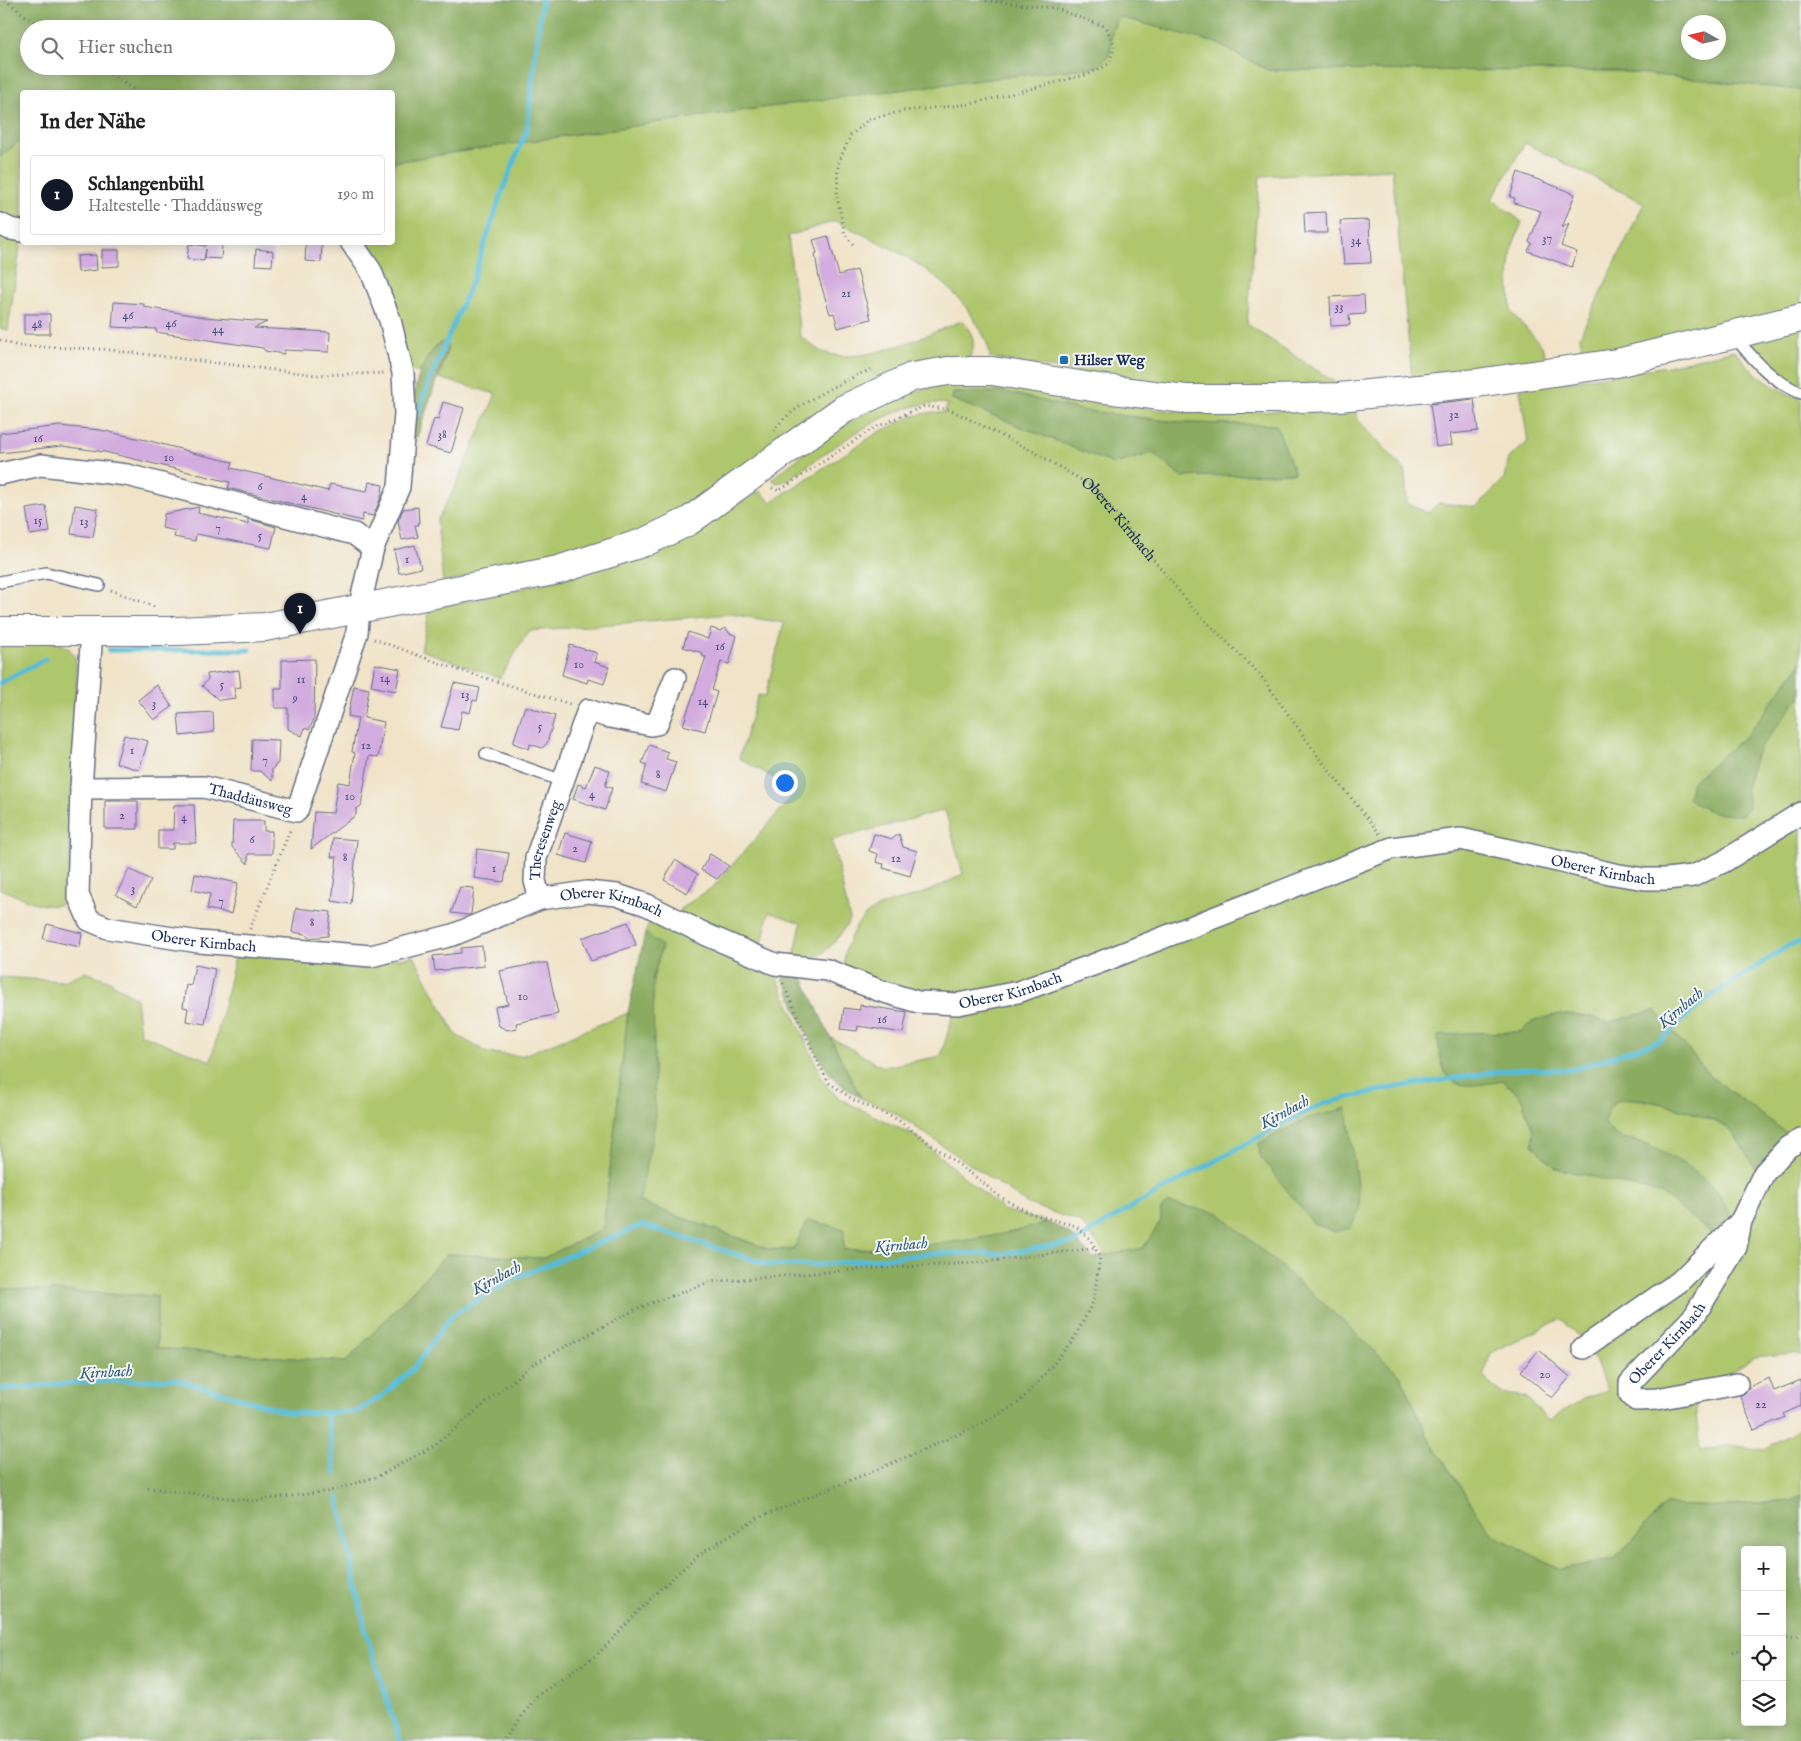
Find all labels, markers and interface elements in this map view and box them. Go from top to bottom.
north arrow [1681,15,1726,60]
search box [20,20,395,75]
icon: search [38,34,66,62]
text: Hier suchen [78,36,173,60]
text: In der Nähe [40,109,146,136]
text: Schlangenbühl [88,173,204,197]
text: 1 [54,185,60,205]
text: 190 m [337,185,374,205]
text: Haltestelle · Thaddäusweg [88,197,262,217]
house number: 37 [1542,231,1552,246]
house number: 34 [1351,233,1361,248]
house number: 21 [841,286,851,301]
house number: 33 [1335,299,1343,314]
house number: 46 [123,308,134,323]
house number: 46 [166,316,177,331]
house number: 48 [32,317,43,332]
house number: 44 [212,322,224,337]
place label: Hilser Weg [1074,351,1145,370]
marker: Hilser Weg [1058,354,1070,366]
house number: 32 [1449,407,1459,422]
house number: 38 [437,427,447,442]
house number: 16 [33,431,44,446]
house number: 10 [164,450,174,465]
street label: Oberer Kirnbach [1078,473,1160,565]
house number: 6 [257,479,263,494]
house number: 4 [301,489,307,504]
house number: 15 [34,513,43,528]
house number: 13 [80,514,88,529]
house number: 7 [215,521,221,536]
house number: 5 [258,528,263,543]
house number: 1 [405,552,409,567]
pin: 1 [284,593,316,634]
house number: 16 [715,639,726,654]
house number: 10 [574,657,584,672]
house number: 14 [380,671,390,686]
house number: 11 [297,672,305,687]
house number: 5 [220,677,225,692]
house number: 13 [461,687,469,702]
house number: 9 [291,691,298,706]
house number: 14 [698,694,708,709]
house number: 3 [152,696,156,711]
house number: 5 [538,719,543,734]
house number: 12 [361,738,371,753]
house number: 1 [130,743,134,758]
house number: 7 [262,753,268,768]
house number: 8 [656,767,661,782]
your location [772,770,798,796]
street label: Thaddäusweg [206,780,295,820]
house number: 4 [589,787,595,802]
house number: 10 [345,789,355,804]
street label: Theresenweg [526,797,566,881]
house number: 2 [119,808,125,823]
house number: 4 [181,810,187,825]
house number: 6 [249,832,255,847]
house number: 2 [572,841,578,856]
house number: 8 [343,850,348,865]
house number: 12 [891,851,901,866]
street label: Oberer Kirnbach [1549,851,1655,889]
house number: 1 [492,861,496,876]
house number: 3 [131,881,135,896]
street label: Oberer Kirnbach [559,883,666,921]
house number: 7 [218,894,224,909]
house number: 8 [310,915,315,930]
street label: Oberer Kirnbach [150,926,257,957]
street label: Oberer Kirnbach [957,968,1064,1014]
water label: Kirnbach [1654,984,1708,1034]
house number: 10 [518,989,528,1004]
house number: 16 [877,1012,888,1027]
water label: Kirnbach [1256,1091,1313,1135]
water label: Kirnbach [873,1234,929,1258]
water label: Kirnbach [468,1257,525,1301]
street label: Oberer Kirnbach [1624,1299,1710,1389]
water label: Kirnbach [78,1362,133,1384]
house number: 20 [1539,1367,1551,1382]
house number: 22 [1755,1397,1767,1412]
map controls [1741,1546,1786,1726]
button: + [1741,1546,1786,1591]
button: − [1741,1591,1786,1636]
button: locate [1741,1636,1786,1681]
button: layers [1741,1681,1786,1726]

